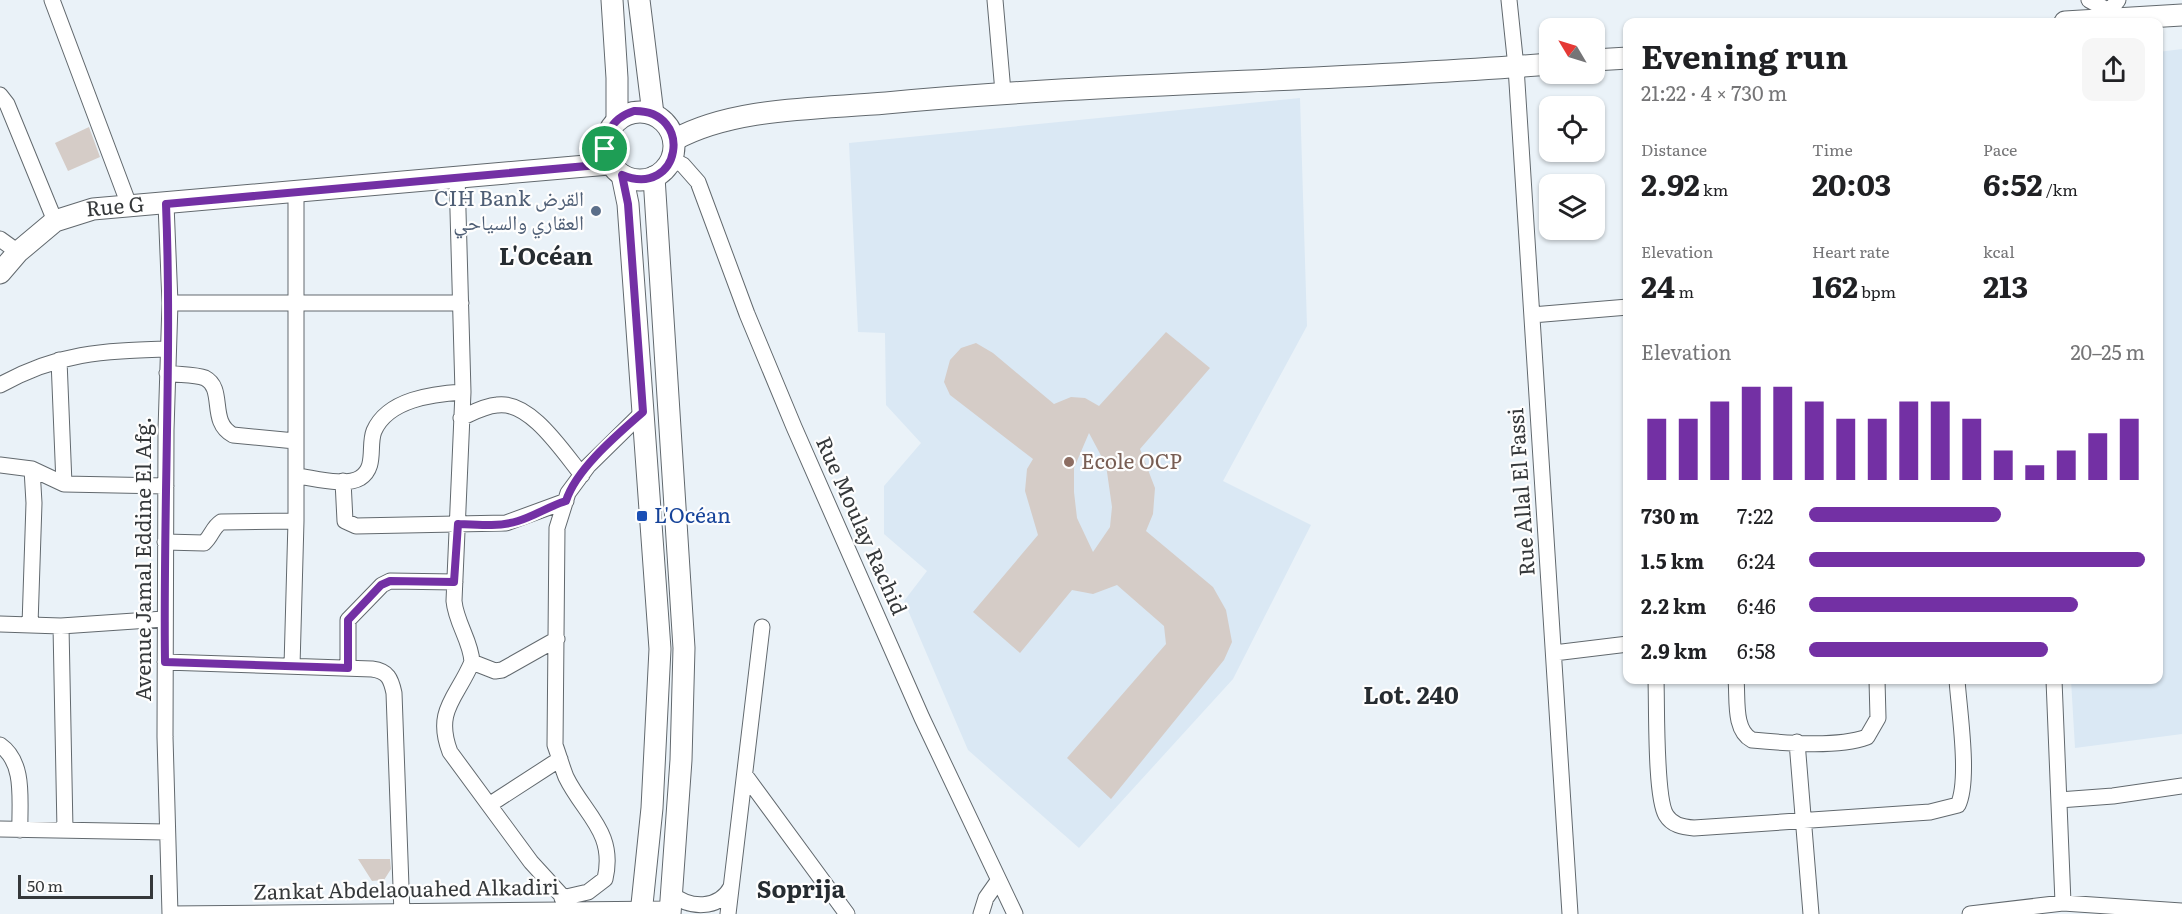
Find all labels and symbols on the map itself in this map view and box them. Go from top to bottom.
north arrow [1539,18,1605,84]
pin [579,123,630,174]
place label: CIH Bank القرض العقاري والسياحي [434,181,584,239]
street label: Rue G [84,187,146,223]
marker: CIH Bank القرض العقاري والسياحي [589,204,603,218]
district label: L'Océan [499,237,593,272]
street label: Rue Allal El Fassi [1498,407,1541,577]
street label: Avenue Jamal Eddine El Afg. [126,417,157,701]
street label: Rue Moulay Rachid [810,431,917,619]
place label: Ecole OCP [1081,444,1182,475]
marker: Ecole OCP [1062,455,1076,469]
place label: L'Océan [654,498,731,529]
marker: L'Océan [635,509,649,523]
district label: Lot. 240 [1363,676,1459,711]
street label: Zankat Abdelaouahed Alkadiri [253,869,559,906]
district label: Soprija [757,870,845,905]
scale bar [18,872,153,900]

